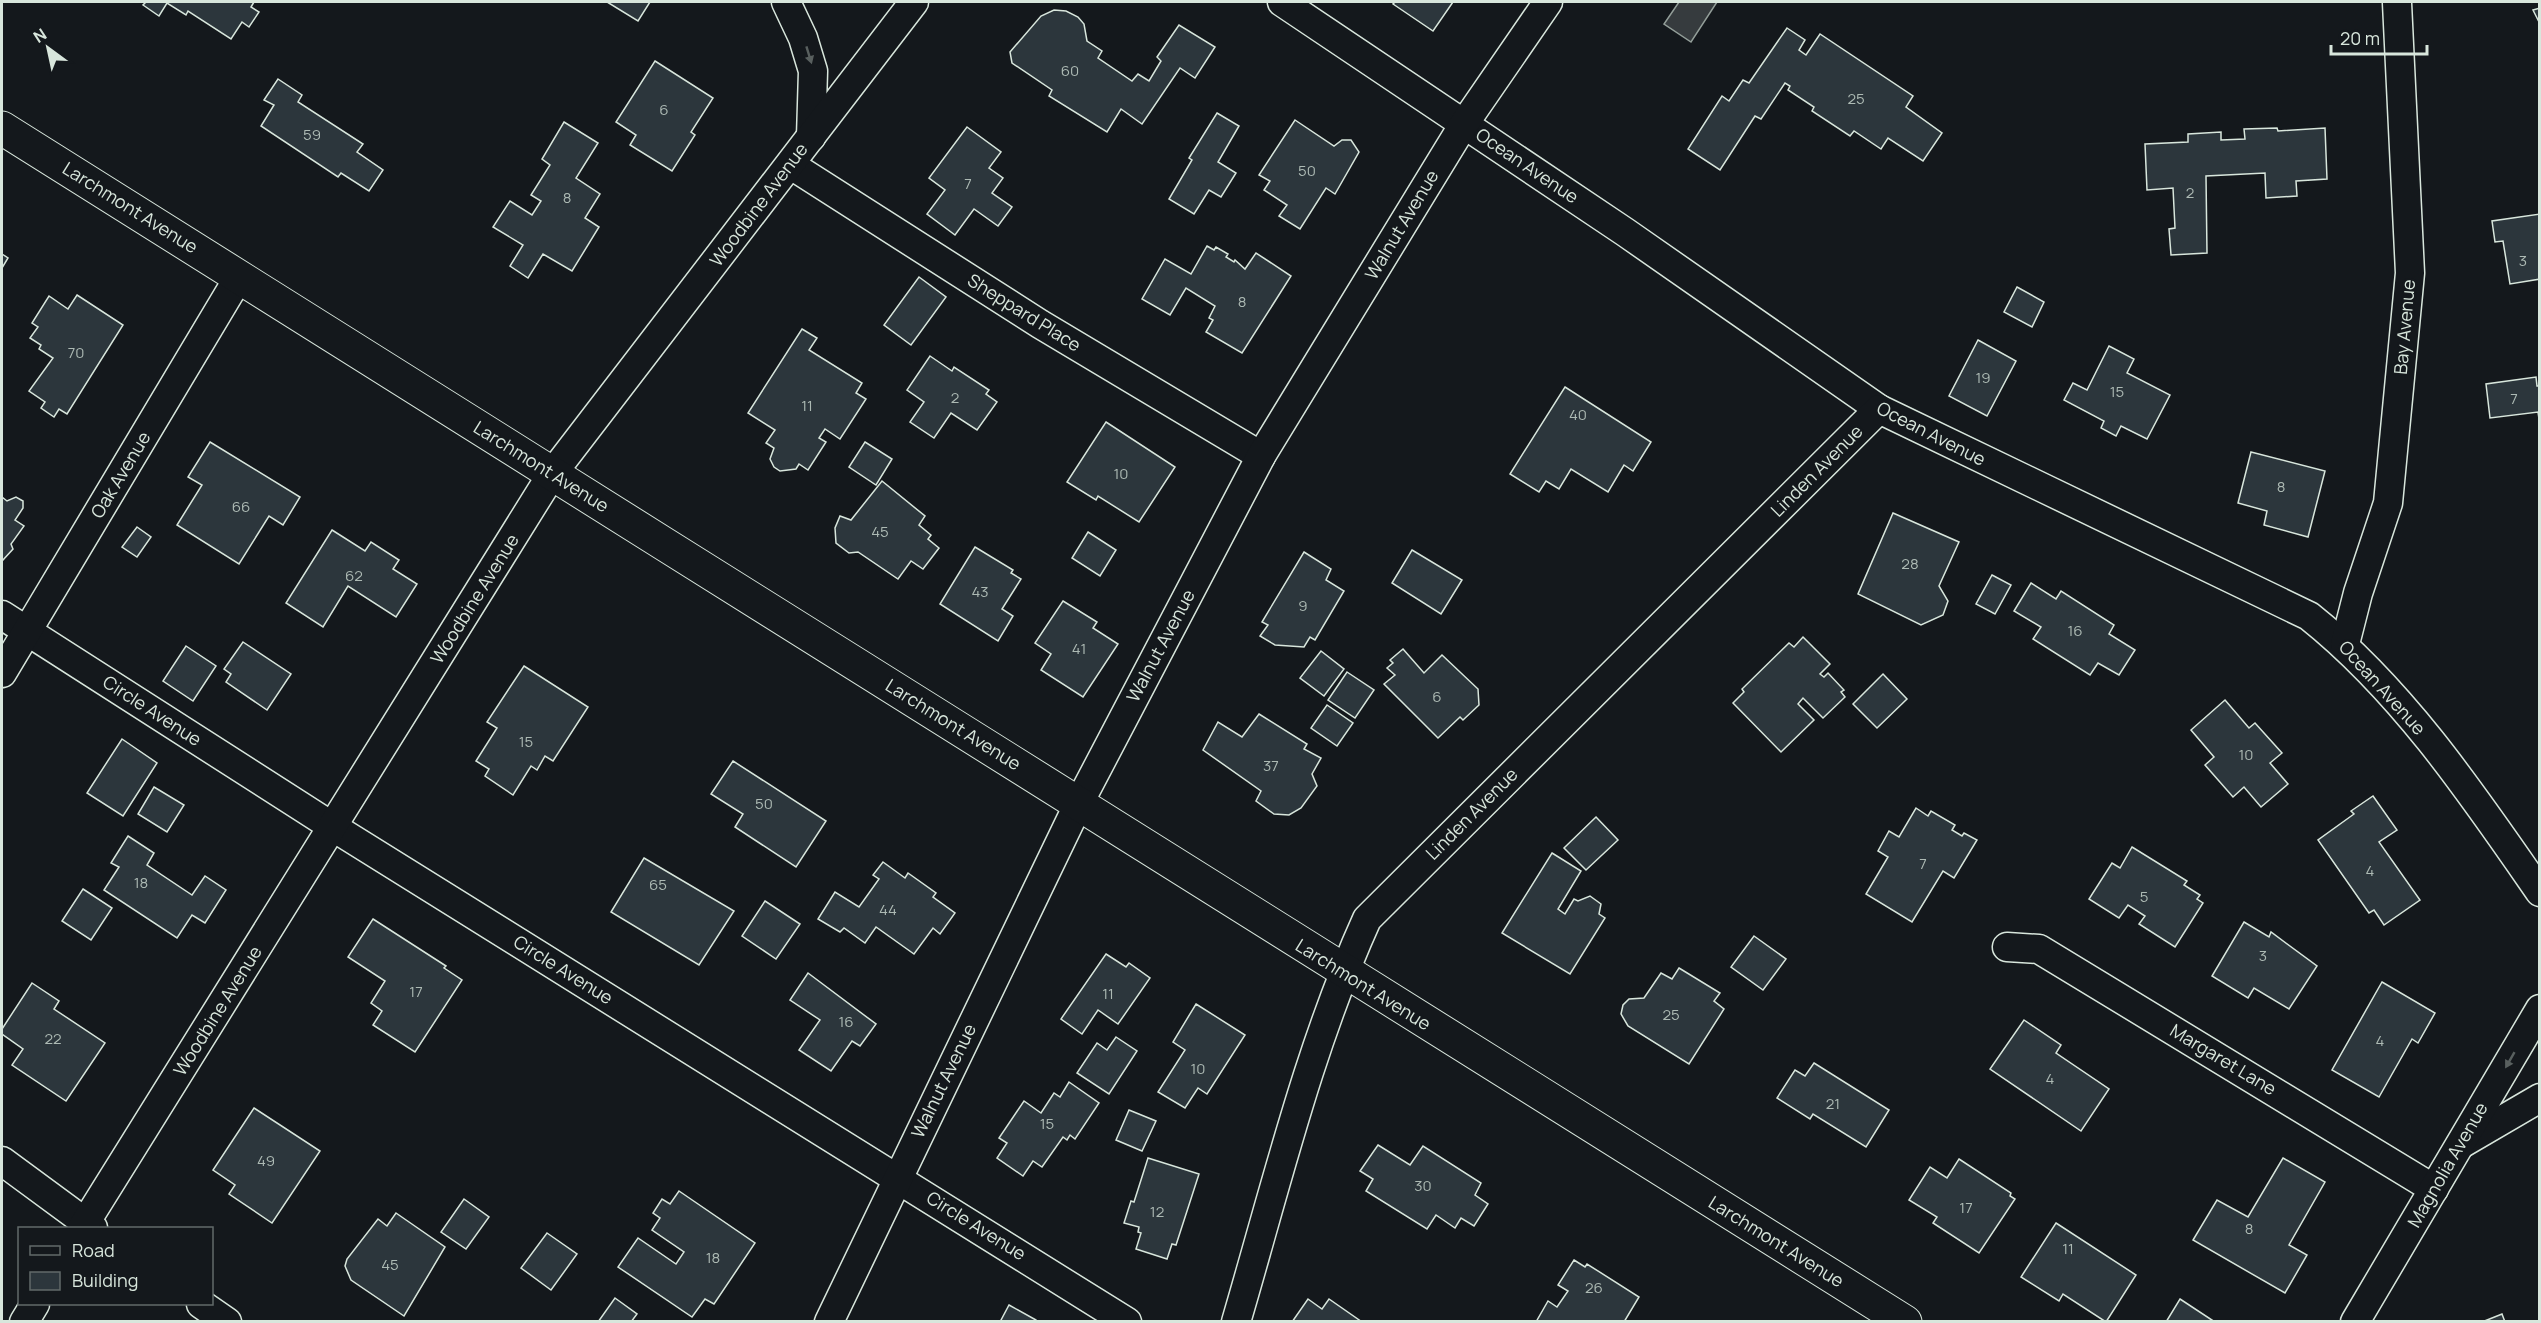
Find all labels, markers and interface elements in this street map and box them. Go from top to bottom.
north arrow [18,18,78,78]
scale bar [2331,18,2427,56]
text: N [29,23,51,48]
text: 20 m [2340,26,2380,50]
one-way arrow [805,46,814,64]
house number: 60 [1061,60,1079,81]
house number: 25 [1847,88,1865,109]
house number: 6 [659,99,669,120]
street label: Ocean Avenue [1472,122,1584,208]
house number: 59 [303,124,321,145]
street label: Woodbine Avenue [704,138,813,271]
street label: Larchmont Avenue [58,156,203,258]
house number: 50 [1298,160,1316,181]
street label: Walnut Avenue [1359,165,1443,284]
house number: 7 [964,173,972,194]
house number: 2 [2186,182,2194,203]
house number: 8 [563,187,571,208]
house number: 3 [2519,250,2527,271]
street label: Sheppard Place [963,268,1086,357]
street label: Bay Avenue [2388,278,2420,375]
house number: 8 [1238,291,1246,312]
house number: 70 [68,342,84,363]
house number: 19 [1975,367,1991,388]
house number: 15 [2110,381,2124,402]
house number: 2 [951,387,959,408]
house number: 7 [2510,388,2518,409]
house number: 11 [801,395,813,416]
street label: Ocean Avenue [1873,395,1990,471]
house number: 40 [1569,404,1587,425]
street label: Larchmont Avenue [469,415,614,517]
street label: Linden Avenue [1765,419,1868,522]
street label: Oak Avenue [85,427,155,522]
house number: 10 [1114,463,1129,484]
house number: 8 [2277,476,2285,497]
house number: 66 [232,496,250,517]
house number: 45 [871,521,889,542]
street label: Woodbine Avenue [425,529,524,668]
house number: 28 [1901,553,1919,574]
house number: 62 [345,565,363,586]
house number: 43 [971,581,989,602]
street label: Walnut Avenue [1120,585,1200,706]
house number: 9 [1298,595,1308,616]
house number: 16 [2067,620,2083,641]
street label: Ocean Avenue [2334,635,2431,740]
house number: 41 [1072,638,1086,659]
street label: Circle Avenue [99,669,206,751]
street label: Larchmont Avenue [881,673,1026,775]
house number: 6 [1432,686,1442,707]
house number: 15 [519,731,533,752]
house number: 10 [2239,744,2254,765]
house number: 37 [1263,755,1279,776]
street label: Linden Avenue [1420,762,1523,865]
house number: 50 [755,793,773,814]
house number: 7 [1919,853,1927,874]
house number: 4 [2366,860,2375,881]
house number: 18 [134,872,148,893]
house number: 65 [649,874,667,895]
house number: 5 [2140,886,2148,907]
house number: 44 [879,899,897,920]
street label: Circle Avenue [509,929,618,1009]
street label: Larchmont Avenue [1291,933,1436,1035]
street label: Woodbine Avenue [168,941,267,1080]
house number: 3 [2259,945,2267,966]
house number: 17 [409,981,423,1002]
house number: 11 [1102,983,1114,1004]
house number: 25 [1662,1004,1680,1025]
house number: 16 [838,1011,854,1032]
street label: Margaret Lane [2166,1018,2281,1100]
street label: Walnut Avenue [905,1020,981,1142]
house number: 22 [44,1028,62,1049]
house number: 4 [2376,1030,2385,1051]
one-way arrow [2505,1051,2515,1068]
house number: 10 [1191,1058,1206,1079]
house number: 4 [2046,1068,2055,1089]
house number: 21 [1826,1093,1840,1114]
street label: Magnolia Avenue [2402,1098,2493,1231]
house number: 15 [1040,1113,1054,1134]
house number: 49 [257,1150,275,1171]
house number: 30 [1414,1175,1432,1196]
street label: Circle Avenue [922,1185,1031,1265]
street label: Larchmont Avenue [1704,1190,1849,1292]
house number: 17 [1959,1197,1973,1218]
house number: 12 [1150,1201,1164,1222]
house number: 8 [2245,1218,2253,1239]
legend [18,1227,213,1305]
text: Road [72,1238,115,1262]
house number: 11 [2062,1238,2074,1259]
house number: 18 [706,1247,720,1268]
house number: 45 [381,1254,399,1275]
text: Building [72,1268,138,1292]
house number: 26 [1585,1277,1603,1298]

